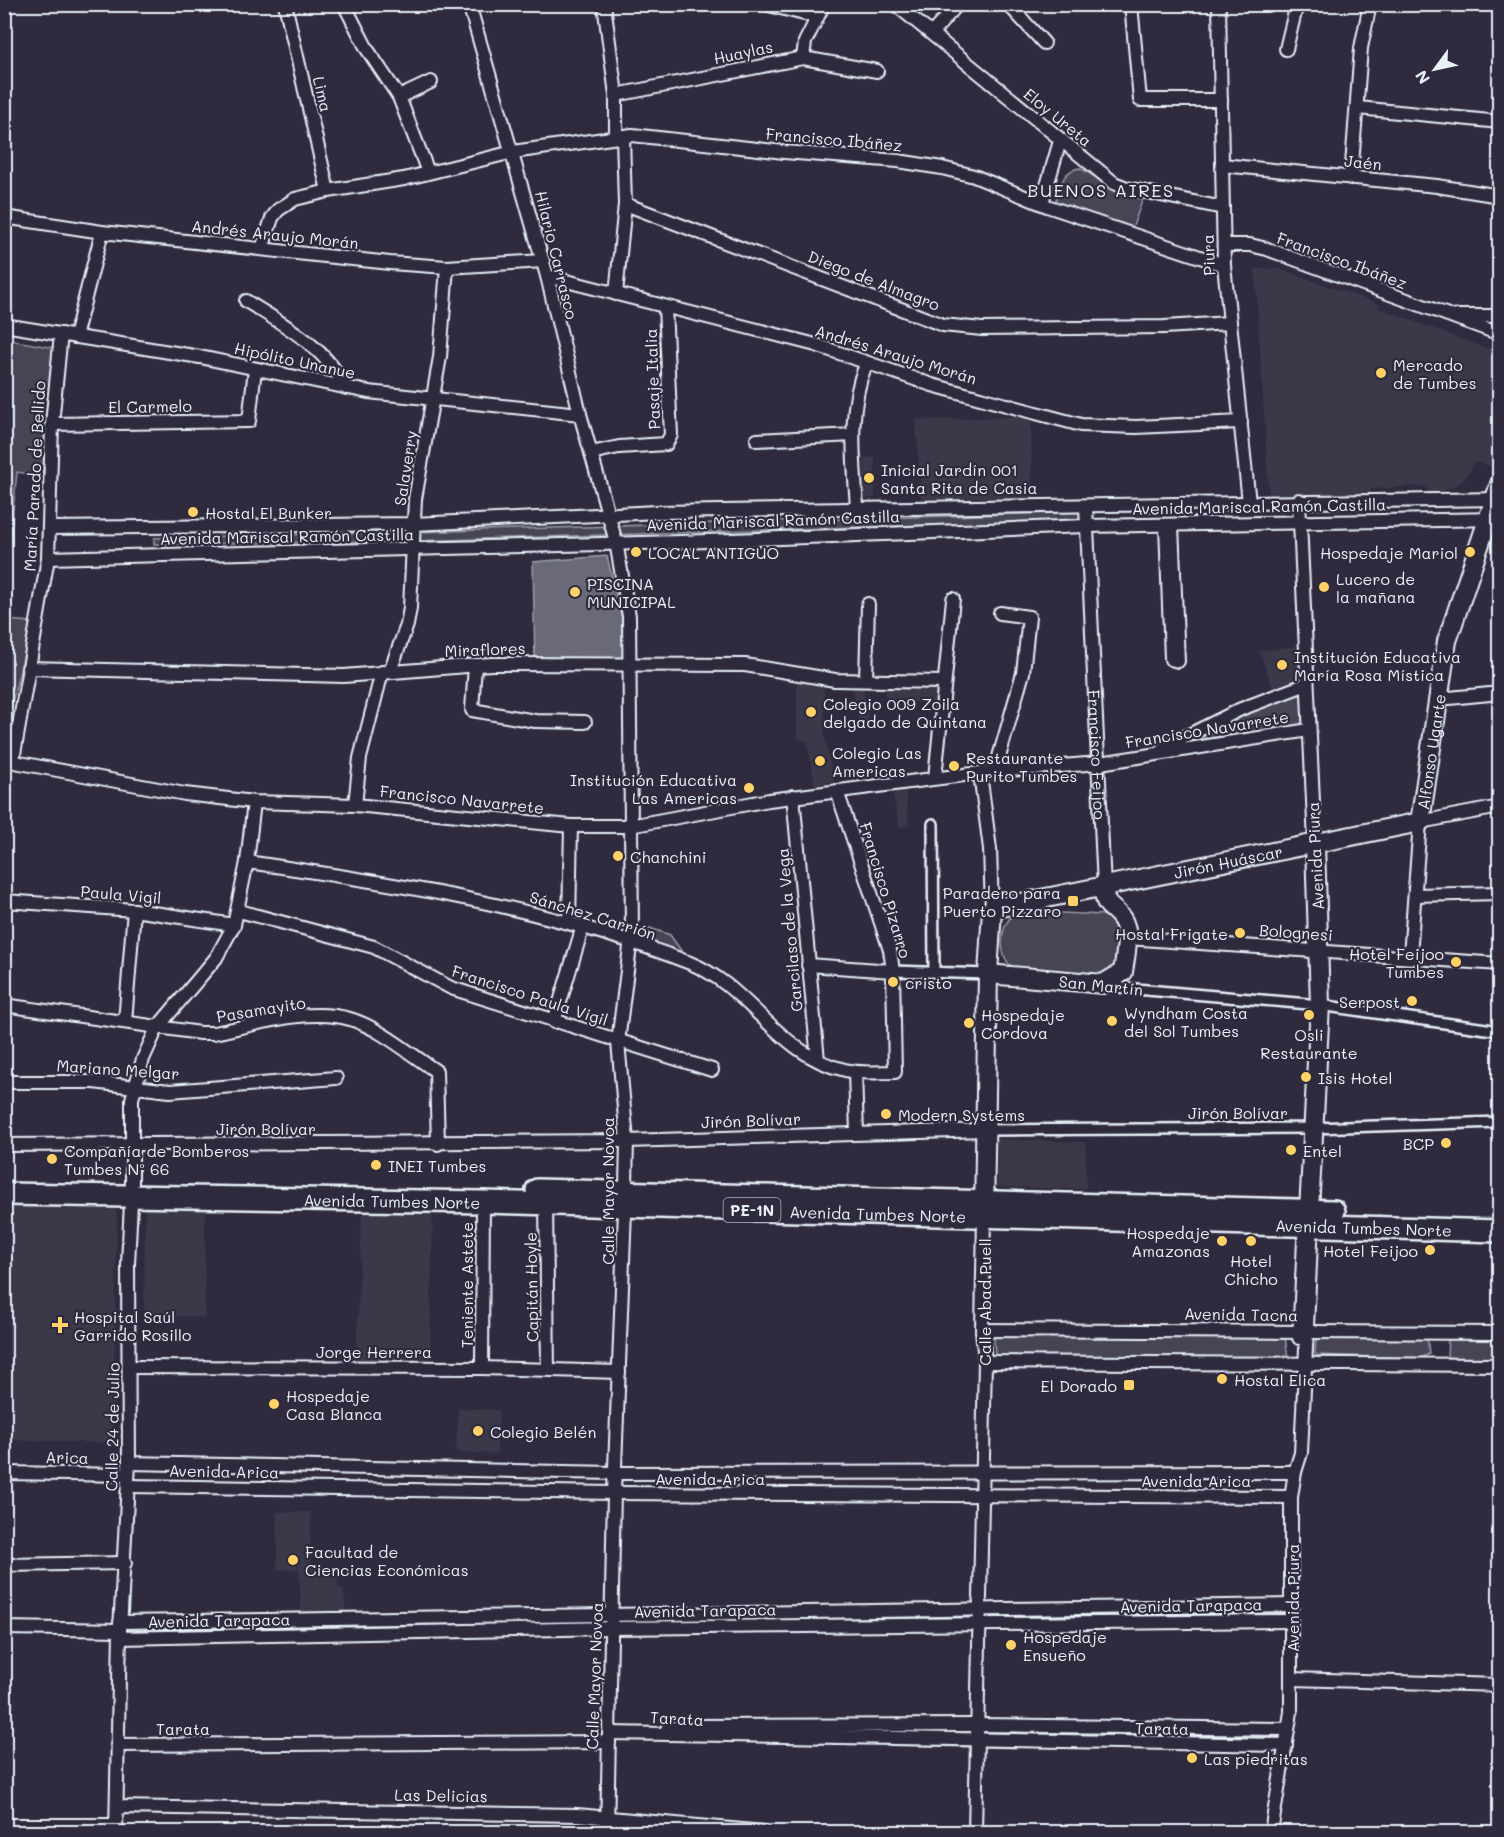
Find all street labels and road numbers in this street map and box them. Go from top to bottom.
street label: Huaylas [711,35,775,69]
street label: Lima [309,74,337,114]
street label: Eloy Ureta [1020,83,1096,151]
street label: Francisco Ibáñez [765,123,903,155]
street label: Jaén [1343,150,1383,174]
street label: Hilario Carrasco [531,188,583,322]
street label: Andrés Araujo Morán [190,215,360,253]
street label: Francisco Ibáñez [1274,227,1410,293]
street label: Piura [1197,234,1219,276]
street label: Diego de Almagro [805,245,943,315]
street label: Andrés Araujo Morán [813,319,979,389]
street label: Pasaje Italia [640,328,664,430]
street label: Hipólito Unanue [233,337,357,383]
street label: María Parado de Bellido [19,380,49,572]
street label: El Carmelo [108,395,192,417]
street label: Salaverry [389,429,421,507]
street label: Avenida Mariscal Ramón Castilla [1132,493,1386,519]
street label: Avenida Mariscal Ramón Castilla [646,505,900,535]
street label: Avenida Mariscal Ramón Castilla [160,523,414,549]
street label: Miraflores [444,637,526,661]
street label: Francisco Feijoo [1084,689,1111,820]
street label: Alfonso Ugarte [1411,692,1450,811]
street label: Francisco Navarrete [1124,706,1290,752]
street label: Francisco Navarrete [379,780,545,818]
street label: Avenida Piura [1302,801,1328,911]
street label: Francisco Pizarro [855,820,917,960]
street label: Jirón Huáscar [1172,840,1284,882]
street label: Garcilaso de la Vega [771,847,807,1013]
street label: Paula Vigil [80,880,162,908]
street label: Sánchez Carrión [527,886,659,944]
street label: Bolognesi [1259,919,1333,945]
street label: Francisco Paula Vigil [449,960,611,1030]
street label: San Martín [1058,970,1144,1000]
street label: Pasamayito [215,992,307,1026]
street label: Mariano Melgar [56,1054,180,1084]
street label: Jirón Bolívar [1188,1102,1288,1123]
street label: Jirón Bolívar [701,1108,801,1132]
street label: Calle Mayor Novoa [597,1117,618,1265]
street label: Jirón Bolívar [216,1118,316,1139]
street label: Avenida Tumbes Norte [303,1189,480,1212]
road number: PE-1N [724,1198,780,1222]
street label: Avenida Tumbes Norte [789,1200,966,1226]
street label: Avenida Tumbes Norte [1275,1214,1452,1240]
street label: Teniente Astete [456,1222,477,1348]
street label: Capitán Hoyle [520,1232,542,1342]
street label: Calle Abad Puell [974,1238,995,1366]
street label: Avenida Tacna [1184,1303,1298,1325]
street label: Jorge Herrera [316,1341,432,1362]
street label: Calle 24 de Julio [100,1362,124,1492]
street label: Arica [45,1446,89,1468]
street label: Avenida Arica [169,1460,279,1482]
street label: Avenida Arica [655,1468,765,1489]
street label: Avenida Arica [1141,1470,1251,1491]
street label: Avenida Piura [1282,1544,1303,1652]
street label: Avenida Tarapaca [1119,1593,1263,1617]
street label: Avenida Tarapaca [633,1598,777,1622]
street label: Calle Mayor Novoa [581,1602,607,1750]
street label: Avenida Tarapaca [147,1608,291,1632]
street label: Tarata [650,1706,704,1730]
street label: Tarata [1135,1717,1189,1739]
street label: Tarata [156,1718,210,1739]
street label: Las Delicias [394,1784,488,1806]

